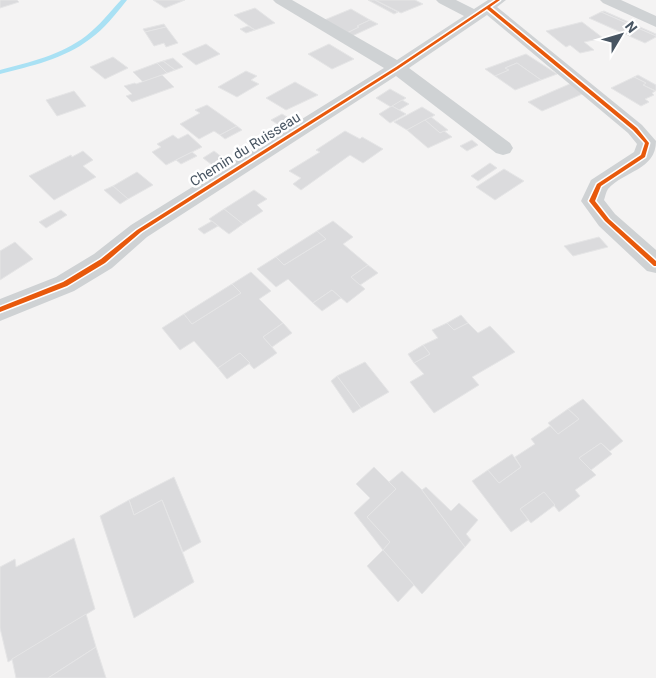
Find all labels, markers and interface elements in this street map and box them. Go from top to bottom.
north arrow [596,10,646,60]
text: N [622,18,641,36]
street label: Chemin du Ruisseau [187,109,303,189]

